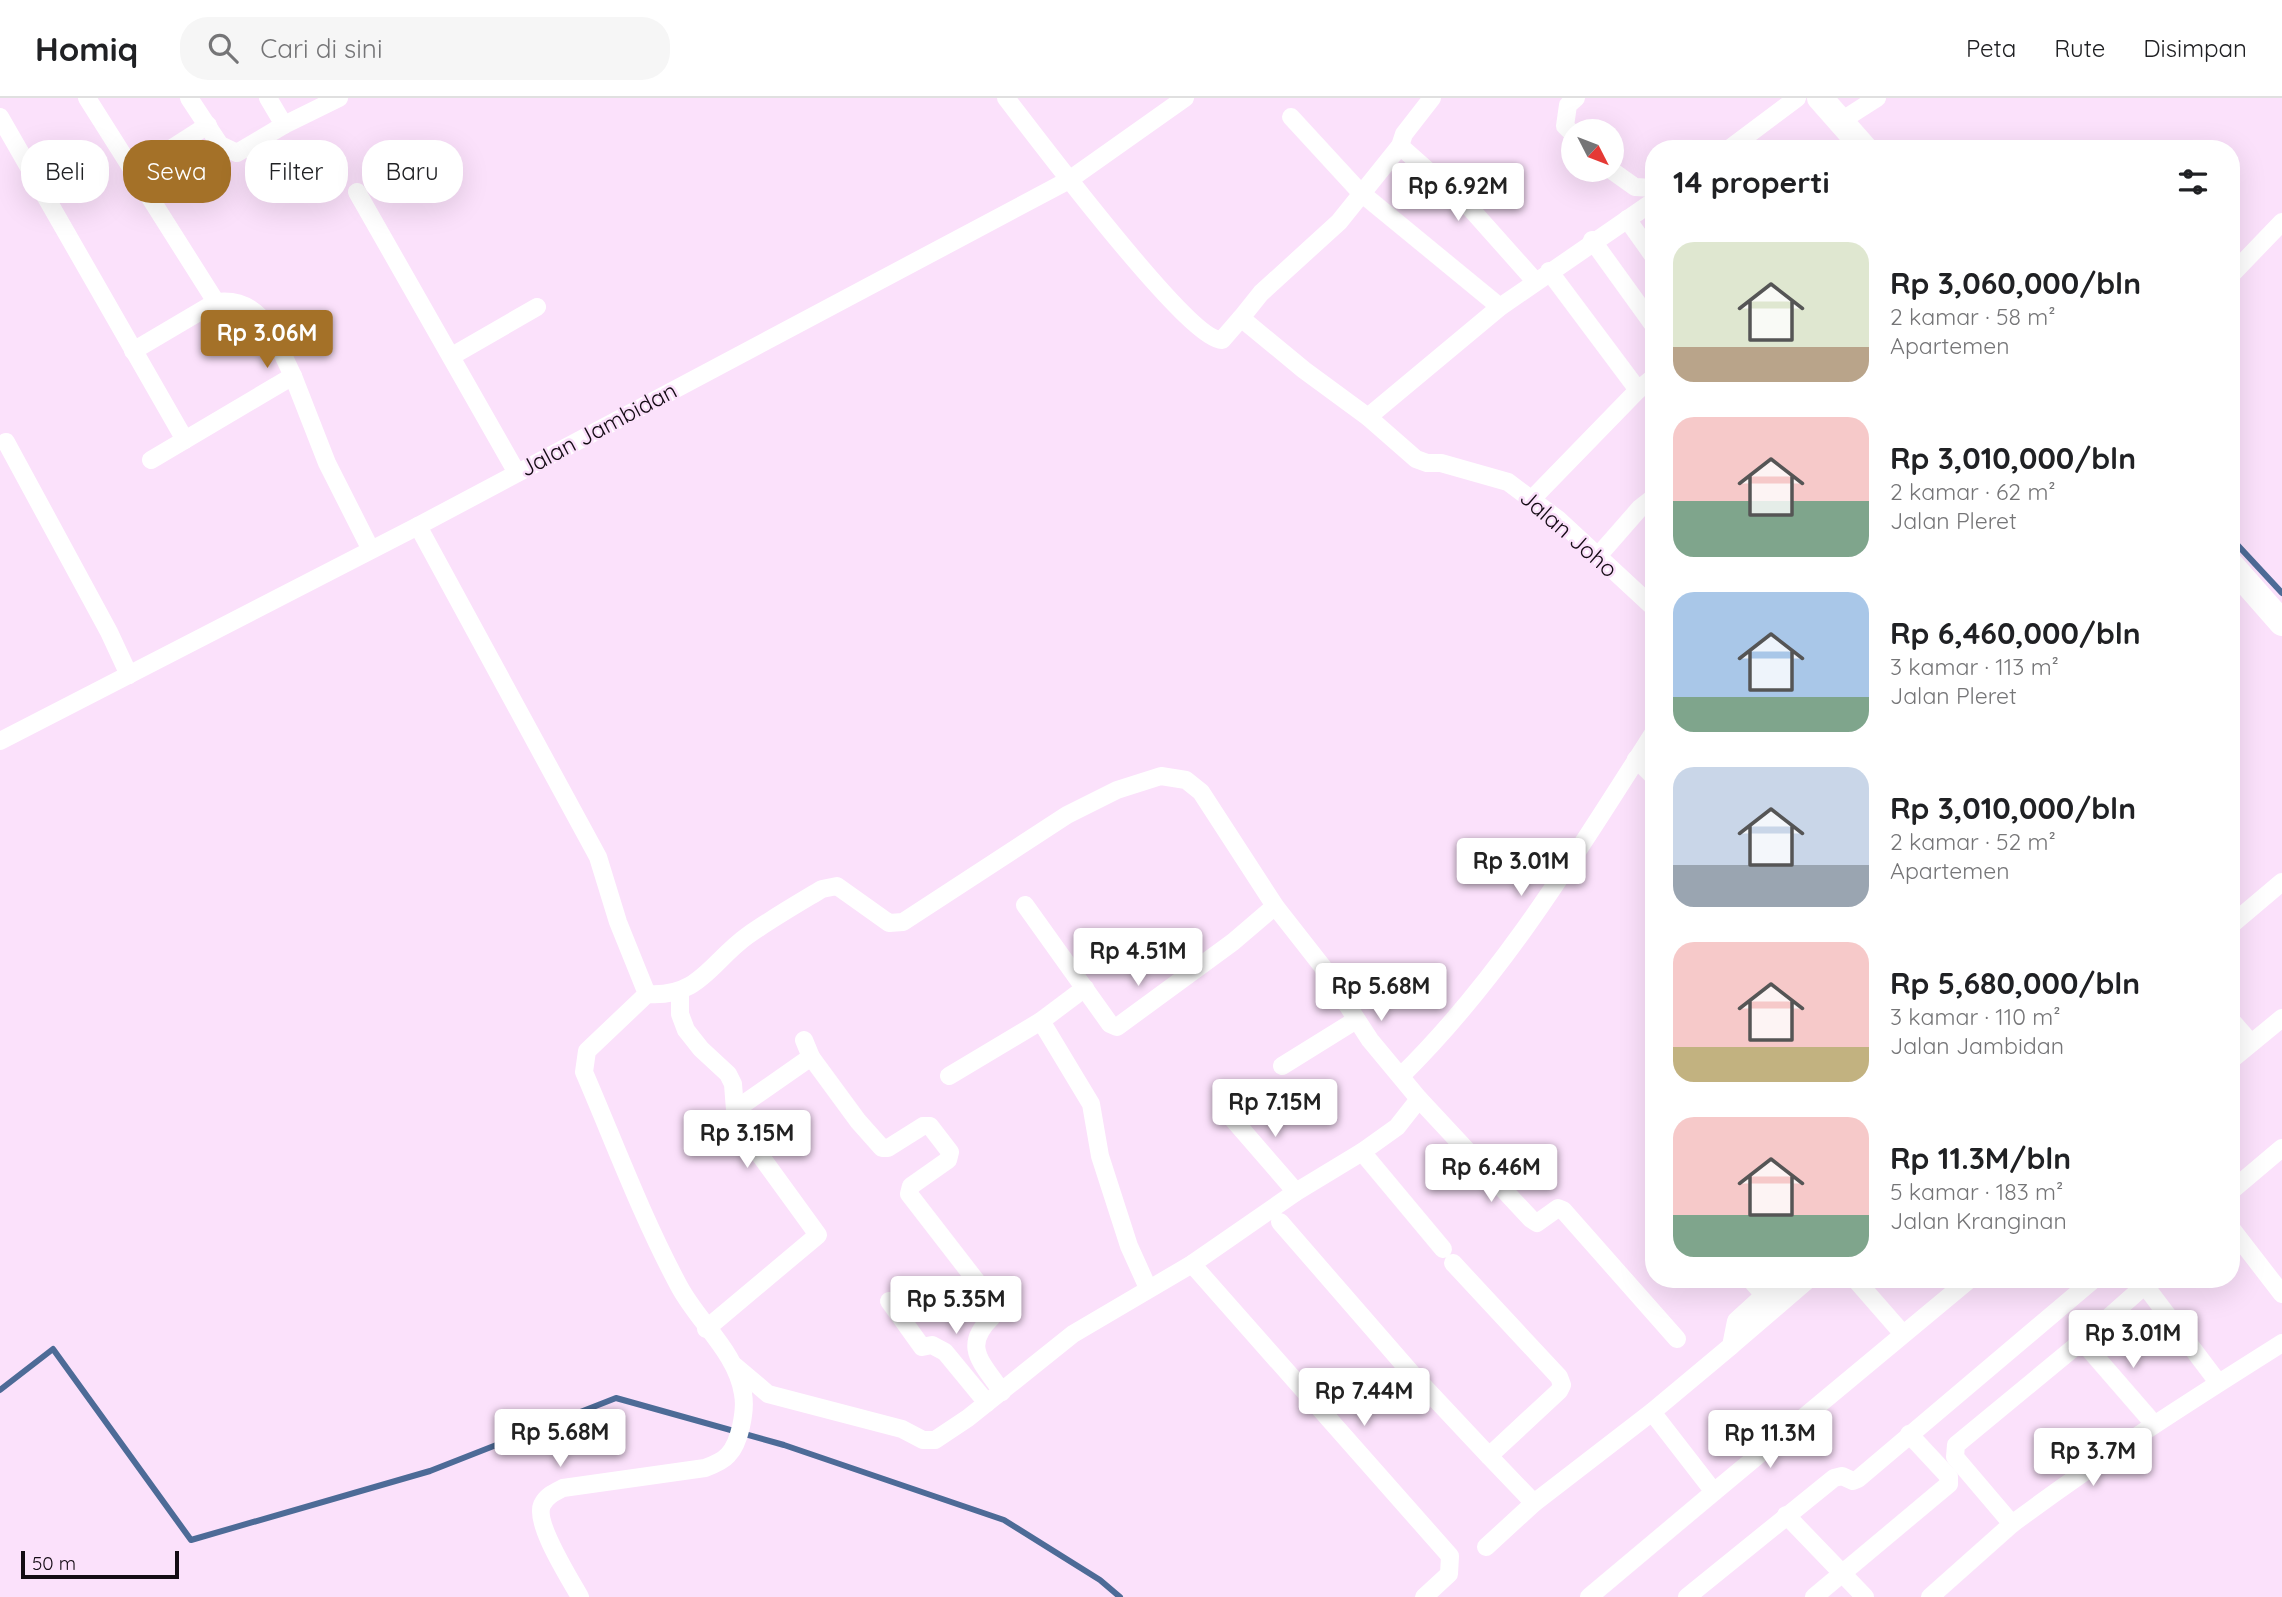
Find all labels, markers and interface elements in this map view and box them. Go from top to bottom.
search box [180,17,670,80]
text: Homiq [35,28,138,69]
icon: search [204,29,242,67]
text: Cari di sini [260,32,382,65]
text: Peta [1966,33,2016,63]
text: Rute [2054,33,2105,63]
text: Disimpan [2143,33,2247,63]
north arrow [1561,119,1624,182]
map controls [1561,119,1624,182]
chip: Beli [21,140,109,203]
chip: Sewa [123,140,231,203]
chip: Filter [245,140,348,203]
chip: Baru [362,140,463,203]
text: 14 properti [1673,163,1830,201]
icon: filters [2174,163,2212,201]
pin: Rp 6.92M [1386,164,1530,223]
text: Rp 6.92M [1408,171,1508,200]
text: Rp 3,060,000/bln [1890,264,2141,302]
icon: home [1729,270,1813,354]
text: 2 kamar · 58 m² [1890,302,2056,331]
pin: Rp 3.06M [195,310,339,370]
text: Rp 3.06M [217,318,317,347]
text: Apartemen [1890,331,2010,360]
street label: Jalan Jambidan [514,375,682,483]
text: Rp 3,010,000/bln [1890,439,2136,477]
icon: home [1729,445,1813,529]
text: 2 kamar · 62 m² [1890,477,2056,506]
street label: Jalan Joho [1514,483,1624,583]
text: Jalan Pleret [1890,506,2017,535]
text: Rp 6,460,000/bln [1890,614,2141,652]
icon: home [1729,620,1813,704]
text: 3 kamar · 113 m² [1890,652,2059,681]
text: Jalan Pleret [1890,681,2017,710]
text: Rp 3,010,000/bln [1890,789,2136,827]
icon: home [1729,795,1813,879]
text: 2 kamar · 52 m² [1890,827,2056,856]
pin: Rp 3.01M [1449,838,1593,898]
text: Rp 3.01M [1473,846,1569,875]
text: Apartemen [1890,856,2010,885]
pin: Rp 4.51M [1066,928,1210,988]
text: Rp 4.51M [1090,936,1186,965]
pin: Rp 5.68M [1309,964,1453,1023]
text: Rp 5,680,000/bln [1890,964,2140,1002]
icon: home [1729,970,1813,1054]
text: Rp 5.68M [1332,971,1430,1000]
text: 3 kamar · 110 m² [1890,1002,2061,1031]
text: Jalan Jambidan [1890,1031,2064,1060]
pin: Rp 7.15M [1203,1080,1347,1139]
text: Rp 7.15M [1228,1087,1322,1116]
pin: Rp 3.15M [675,1110,819,1170]
text: Rp 3.15M [700,1118,794,1147]
text: Rp 11.3M/bln [1890,1139,2071,1177]
pin: Rp 6.46M [1419,1144,1563,1204]
icon: home [1729,1145,1813,1229]
text: Rp 6.46M [1441,1152,1541,1181]
text: 5 kamar · 183 m² [1890,1177,2063,1206]
text: Jalan Kranginan [1890,1206,2067,1235]
pin: Rp 5.35M [884,1276,1028,1336]
text: Rp 5.35M [906,1284,1006,1313]
pin: Rp 3.01M [2061,1310,2205,1370]
text: Rp 3.01M [2085,1318,2181,1347]
pin: Rp 7.44M [1292,1368,1436,1428]
text: Rp 7.44M [1315,1376,1413,1405]
pin: Rp 5.68M [488,1410,632,1469]
pin: Rp 11.3M [1698,1410,1842,1470]
text: Rp 5.68M [511,1417,609,1446]
text: Rp 11.3M [1724,1418,1816,1447]
pin: Rp 3.7M [2028,1428,2158,1488]
text: Rp 3.7M [2050,1436,2136,1465]
scale bar [21,1548,178,1580]
text: 50 m [32,1551,76,1575]

